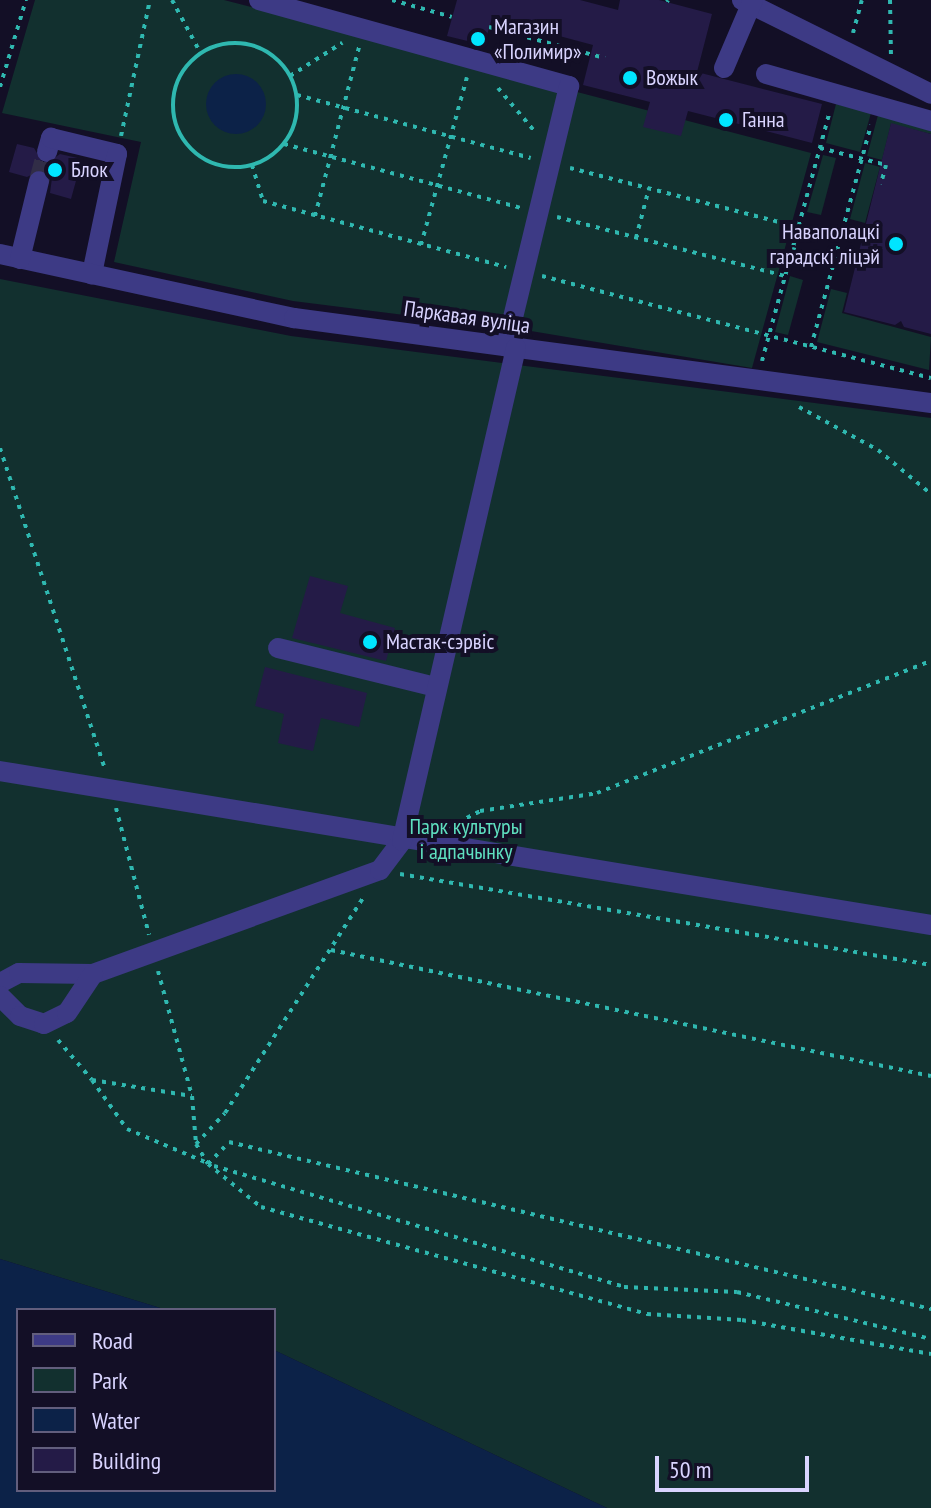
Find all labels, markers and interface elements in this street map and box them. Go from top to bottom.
place label: Магазин «Полимир» [494,13,581,64]
marker: Магазин «Полимир» [469,30,487,48]
place label: Вожык [646,65,698,91]
marker: Вожык [621,69,639,87]
place label: Ганна [742,107,785,133]
marker: Ганна [717,111,735,129]
place label: Блок [71,157,108,183]
marker: Блок [46,161,64,179]
place label: Наваполацкі гарадскі ліцэй [770,218,880,270]
marker: Наваполацкі гарадскі ліцэй [887,235,905,253]
street label: Паркавая вуліца [402,295,532,339]
place label: Мастак-сэрвіс [386,629,494,655]
marker: Мастак-сэрвіс [361,633,379,651]
park label: Парк культуры і адпачынку [410,813,522,864]
legend [16,1308,276,1492]
text: Road [92,1325,133,1356]
text: Park [92,1365,128,1396]
text: Water [92,1405,140,1436]
scale bar [659,1440,813,1490]
text: Building [92,1445,161,1476]
text: 50 m [669,1454,711,1485]

